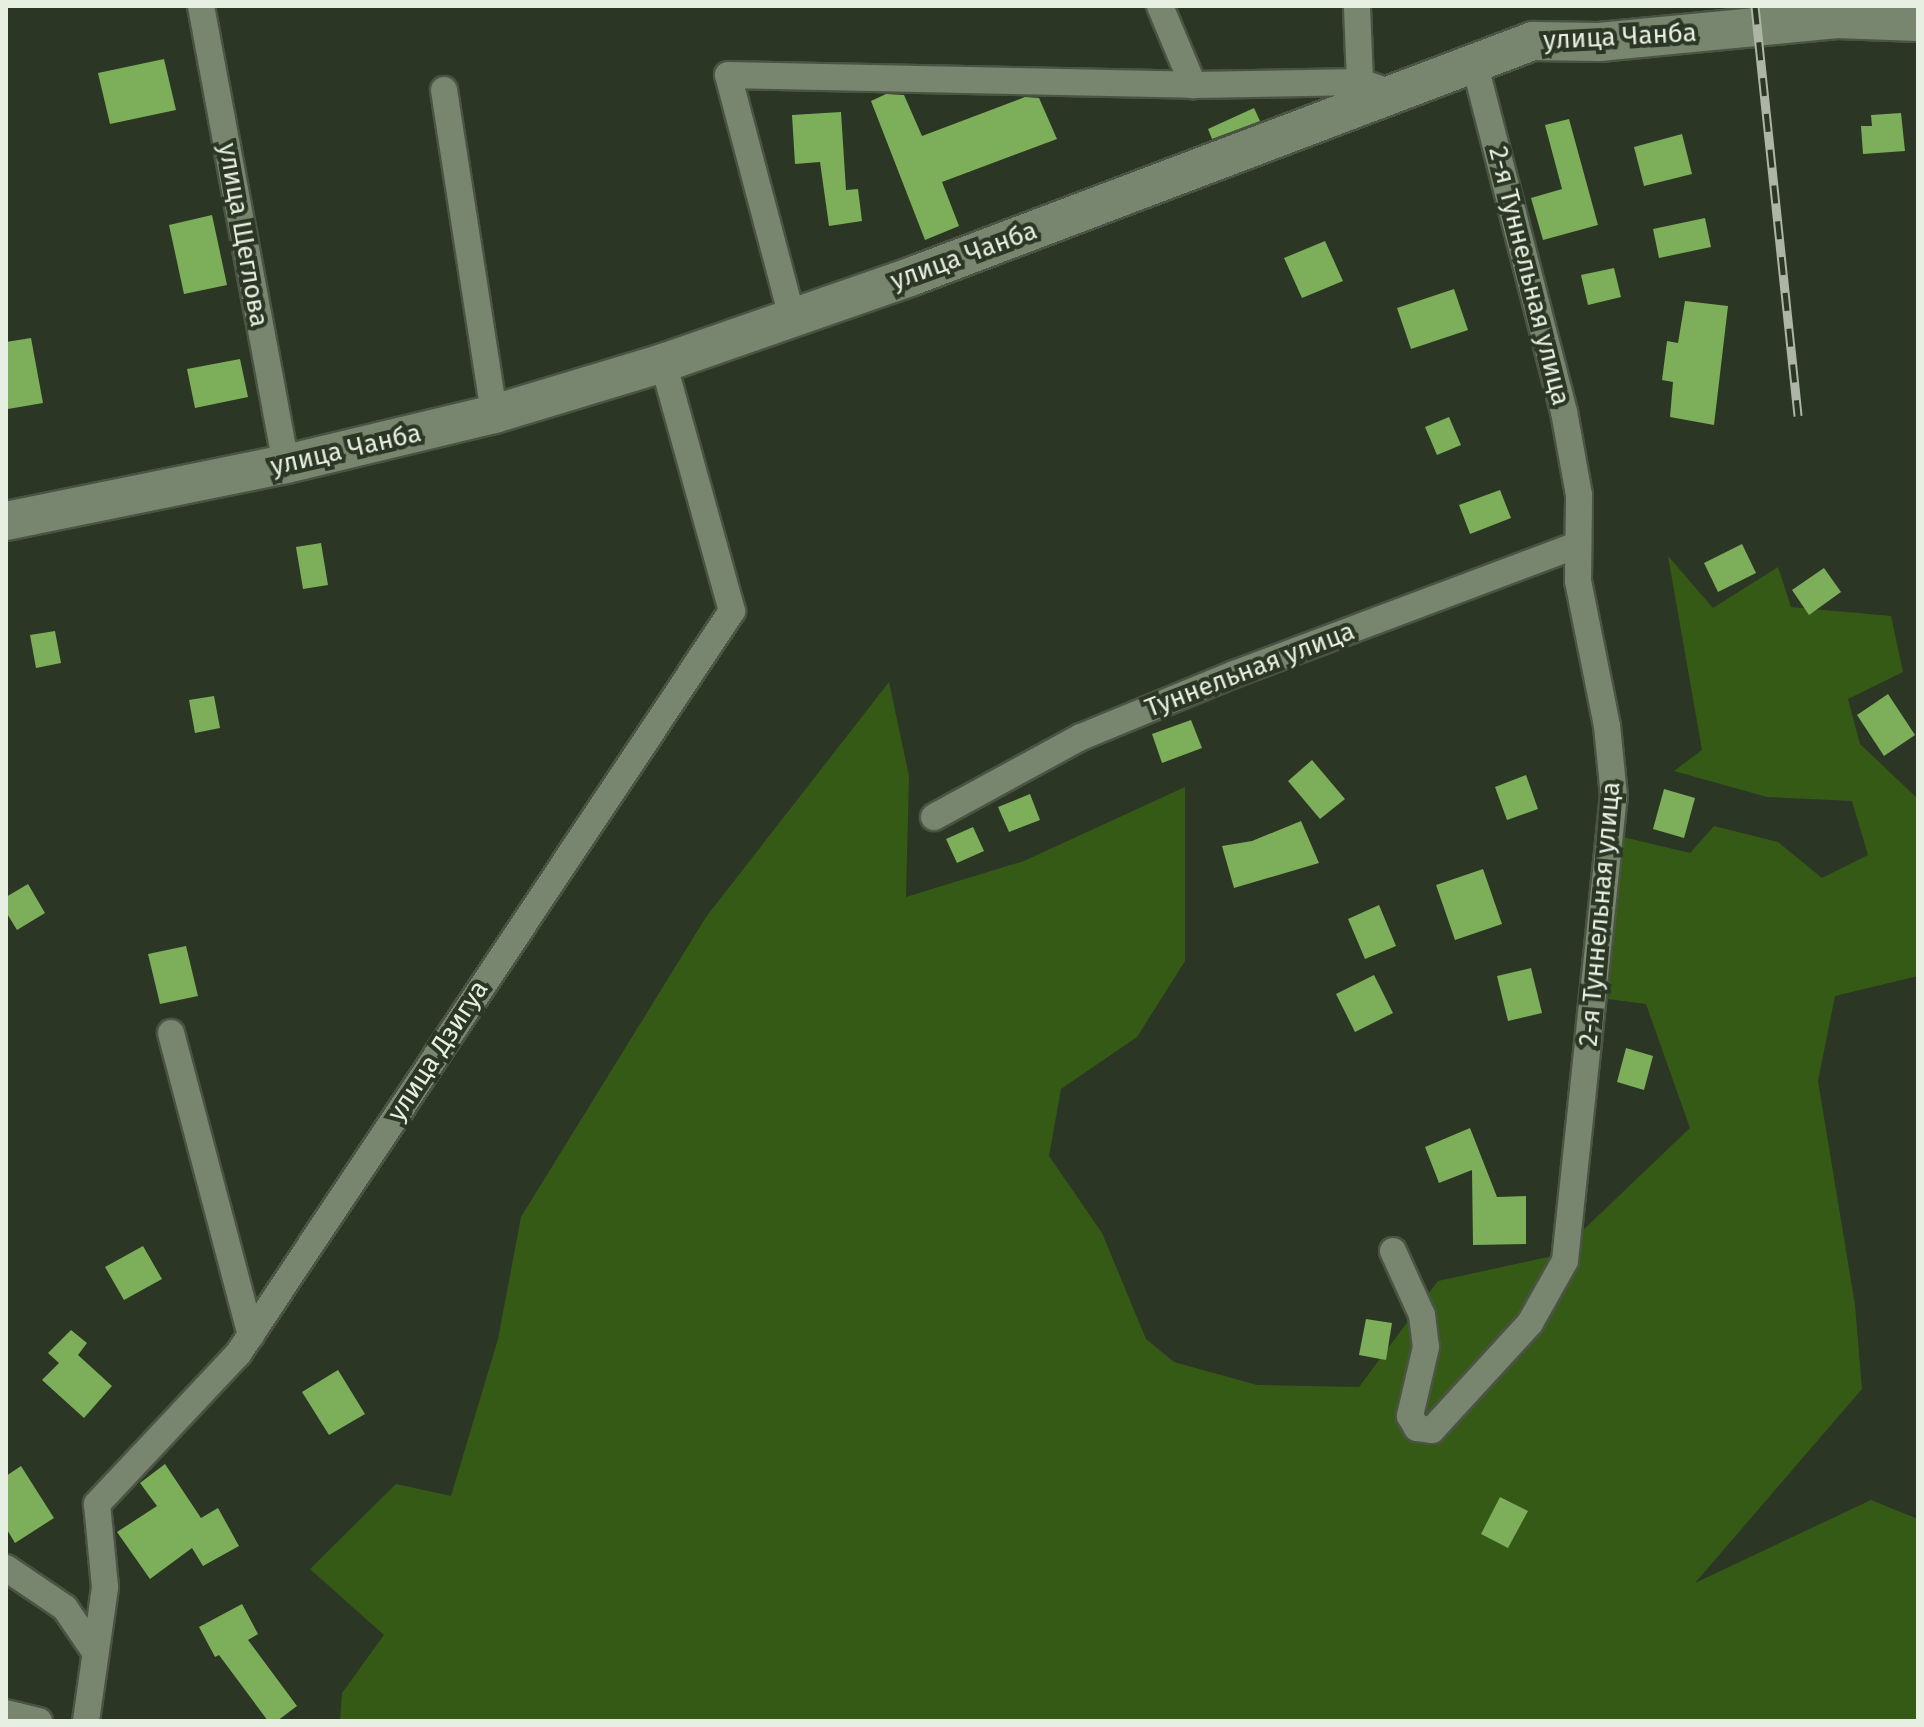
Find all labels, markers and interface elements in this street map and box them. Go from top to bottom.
street label: улица Чанба [1542,17,1698,57]
street label: улица Щеглова [211,141,275,329]
street label: 2-я Туннельная улица [1482,143,1576,409]
street label: улица Чанба [886,215,1042,297]
street label: улица Чанба [268,418,424,482]
street label: Туннельная улица [1141,616,1359,724]
street label: 2-я Туннельная улица [1573,780,1627,1048]
street label: улица Дзигуа [381,975,495,1127]

